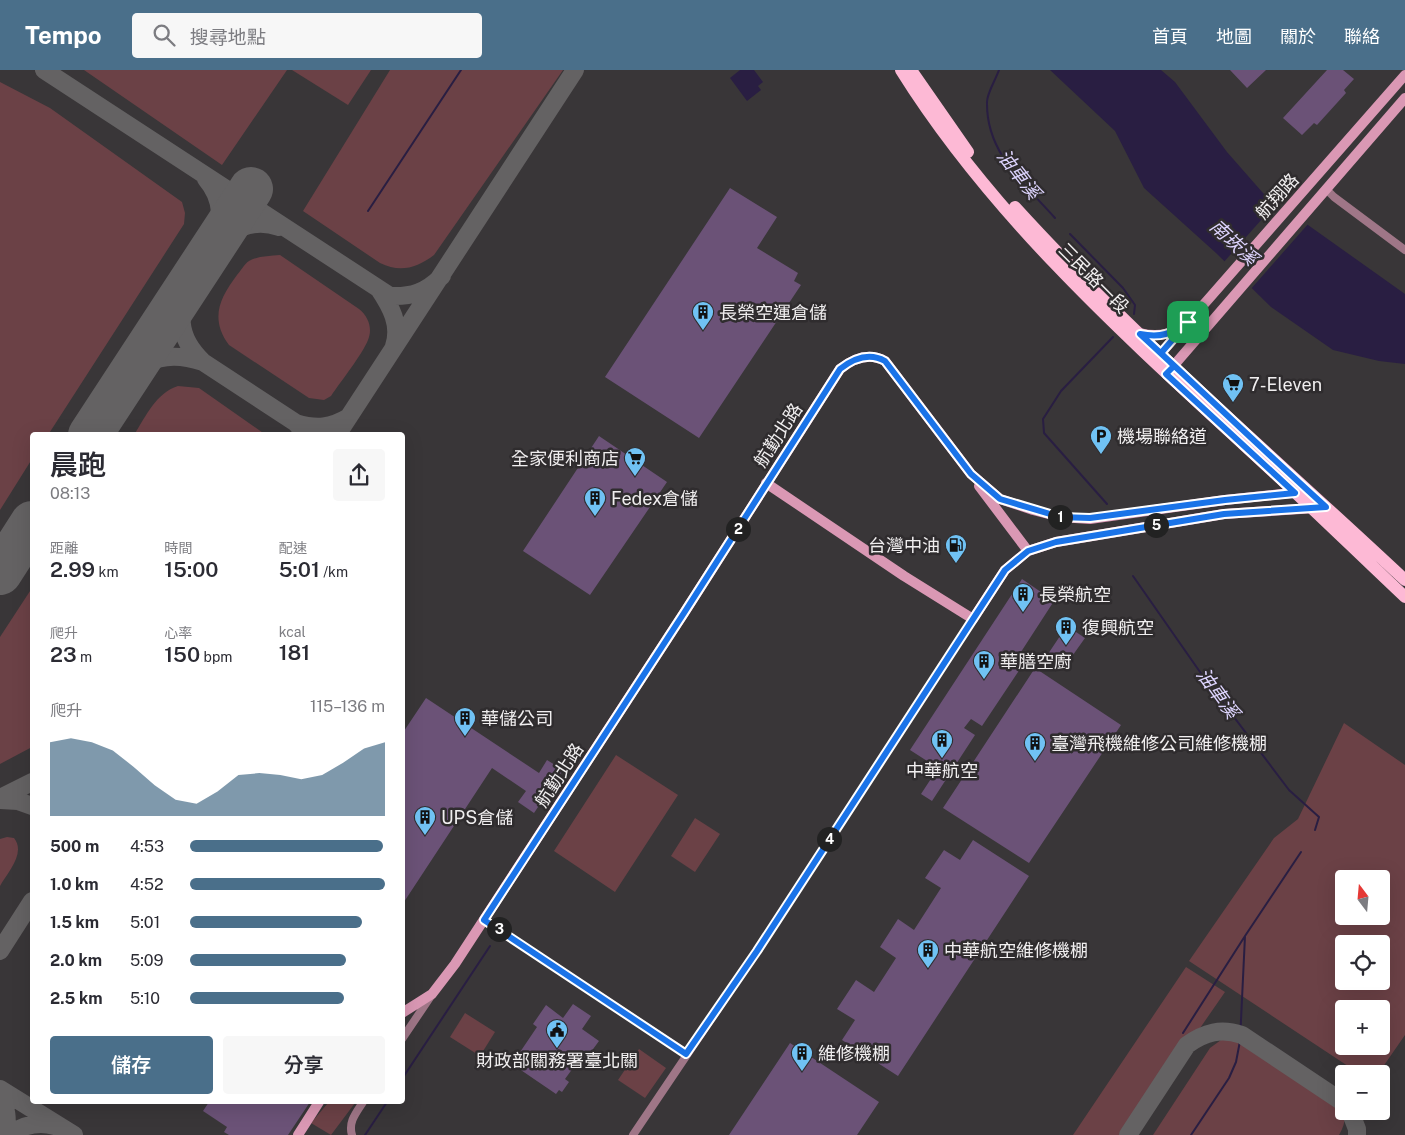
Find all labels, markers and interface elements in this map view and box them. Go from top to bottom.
search box [132,13,482,58]
text: Tempo [25,21,102,49]
icon: search [150,21,178,49]
text: 搜尋地點 [190,26,266,48]
text: 首頁 [1152,26,1188,47]
text: 地圖 [1216,26,1252,47]
text: 關於 [1280,26,1316,47]
text: 聯絡 [1344,26,1380,47]
water label: 油車溪 [993,145,1047,206]
street label: 航翔路 [1251,169,1303,223]
water label: 南崁溪 [1206,215,1265,272]
street label: 三民路一段 [1055,239,1133,317]
building icon: 長榮空運倉儲 [691,300,715,331]
pin [1167,301,1209,343]
place label: 長榮空運倉儲 [719,302,827,323]
icon: arrive [1174,308,1202,336]
supermarket icon: 7-Eleven [1221,372,1245,403]
place label: 7-Eleven [1249,374,1322,395]
street label: 航勤北路 [750,399,806,471]
parking icon: 機場聯絡道 [1089,424,1113,455]
place label: 機場聯絡道 [1117,426,1207,447]
supermarket icon: 全家便利商店 [623,446,647,477]
text: 晨跑 [50,448,106,481]
place label: 全家便利商店 [511,448,619,469]
button: share [333,449,385,501]
text: 08:13 [50,484,90,503]
building icon: Fedex倉儲 [583,486,607,517]
place label: Fedex倉儲 [611,488,698,509]
pin: 1 [1048,504,1072,530]
text: 1 [1058,509,1064,525]
pin: 5 [1144,512,1168,538]
pin: 2 [726,516,750,542]
text: 5 [1152,517,1161,533]
text: 2 [734,521,743,537]
fuel station icon: 台灣中油 [944,533,968,564]
place label: 台灣中油 [868,535,940,556]
text: 距離 [50,540,78,556]
text: 時間 [164,540,192,556]
text: 配速 [279,540,307,556]
text: 2.99 [50,557,95,582]
text: 15:00 [164,557,219,582]
text: 5:01 [279,557,320,582]
text: km [95,564,119,580]
text: /km [320,564,348,580]
building icon: 長榮航空 [1011,582,1035,613]
place label: 長榮航空 [1039,584,1111,605]
building icon: 復興航空 [1054,615,1078,646]
place label: 復興航空 [1082,617,1154,638]
text: kcal [279,624,306,640]
text: 爬升 [50,625,78,641]
text: 心率 [164,625,192,641]
text: 181 [279,640,310,665]
text: 23 [50,642,77,667]
text: 150 [164,642,200,667]
text: m [77,649,92,665]
text: bpm [200,649,232,665]
building icon: 華膳空廚 [972,649,996,680]
place label: 華膳空廚 [1000,651,1072,672]
water label: 油車溪 [1192,663,1245,725]
text: 115–136 m [310,697,385,716]
text: 爬升 [50,701,82,720]
building icon: 華儲公司 [453,706,477,737]
place label: 華儲公司 [481,708,553,729]
building icon: 中華航空 [930,728,954,759]
building icon: 臺灣飛機維修公司維修機棚 [1023,731,1047,762]
place label: 臺灣飛機維修公司維修機棚 [1051,733,1267,754]
street label: 航勤北路 [531,739,587,811]
place label: 中華航空 [906,760,978,781]
building icon: UPS倉儲 [413,805,437,836]
place label: UPS倉儲 [441,807,513,828]
pin: 4 [816,826,842,852]
text: 4 [825,831,834,847]
text: 500 m [50,837,99,856]
text: 4:53 [130,837,164,856]
north arrow [1335,870,1390,925]
map controls [1335,870,1390,1120]
text: 1.0 km [50,875,99,894]
text: 4:52 [130,875,163,894]
text: 1.5 km [50,913,99,932]
text: 5:01 [130,913,160,932]
pin: 3 [486,916,512,942]
text: 3 [495,921,504,937]
button: locate [1335,935,1390,990]
building icon: 中華航空維修機棚 [916,938,940,969]
place label: 中華航空維修機棚 [944,940,1088,961]
text: 2.0 km [50,951,102,970]
text: 5:09 [130,951,164,970]
text: 2.5 km [50,989,102,1008]
text: 5:10 [130,989,160,1008]
button: + [1335,1000,1390,1055]
public building icon: 財政部關務署臺北關 [545,1018,569,1049]
button: 儲存 [50,1036,213,1094]
button: 分享 [223,1036,385,1094]
building icon: 維修機棚 [790,1041,814,1072]
place label: 維修機棚 [818,1043,890,1064]
place label: 財政部關務署臺北關 [476,1050,638,1071]
button: − [1335,1065,1390,1120]

